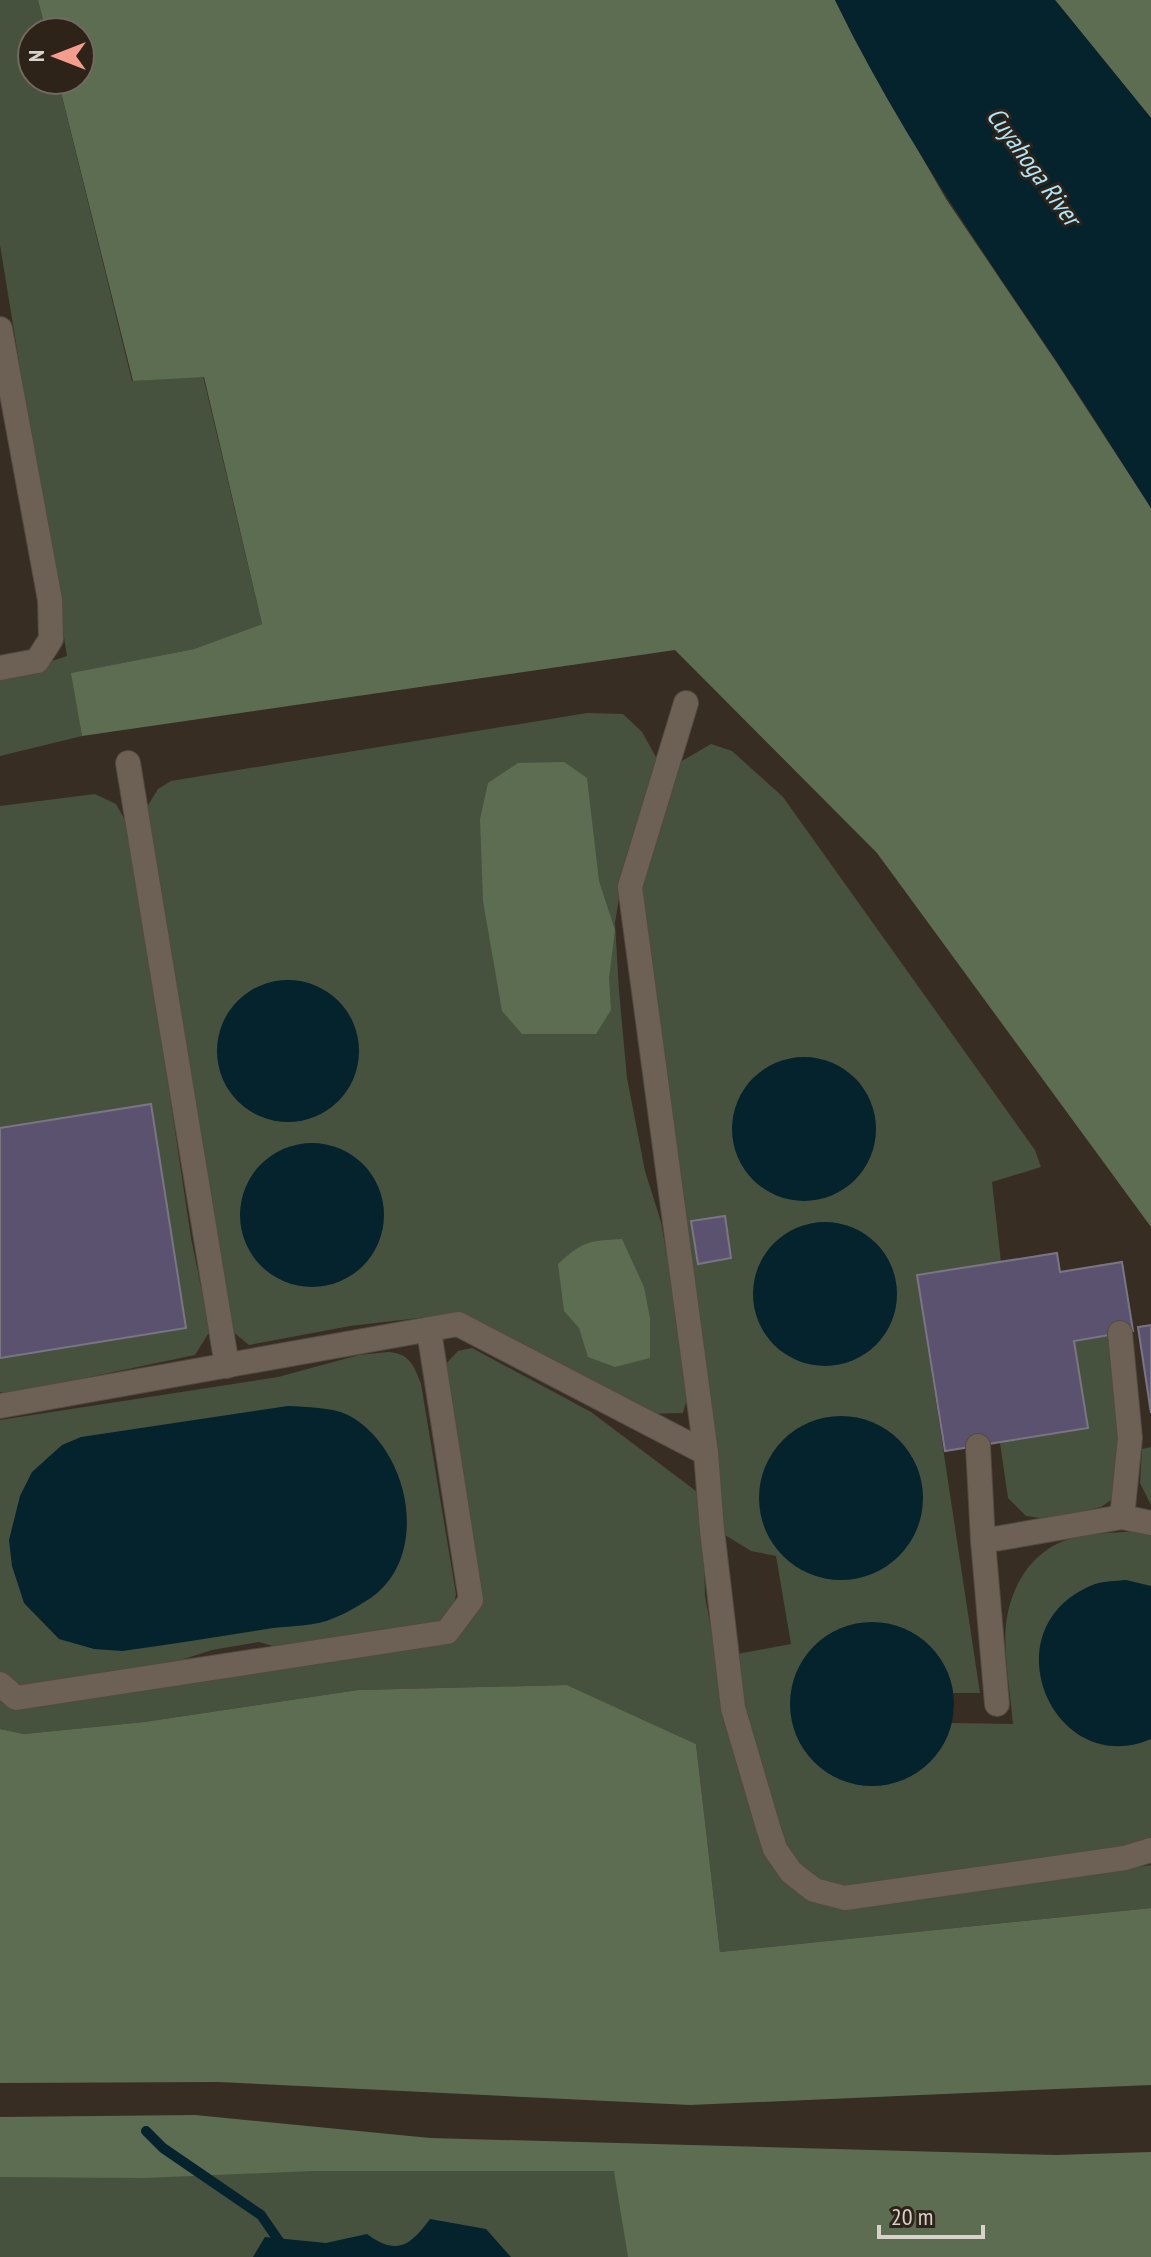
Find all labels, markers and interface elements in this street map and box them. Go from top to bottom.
north arrow [16,16,96,96]
text: N [22,50,50,62]
water label: Cuyahoga River [980,100,1090,235]
scale bar [879,2189,983,2239]
text: 20 m [891,2201,933,2232]

